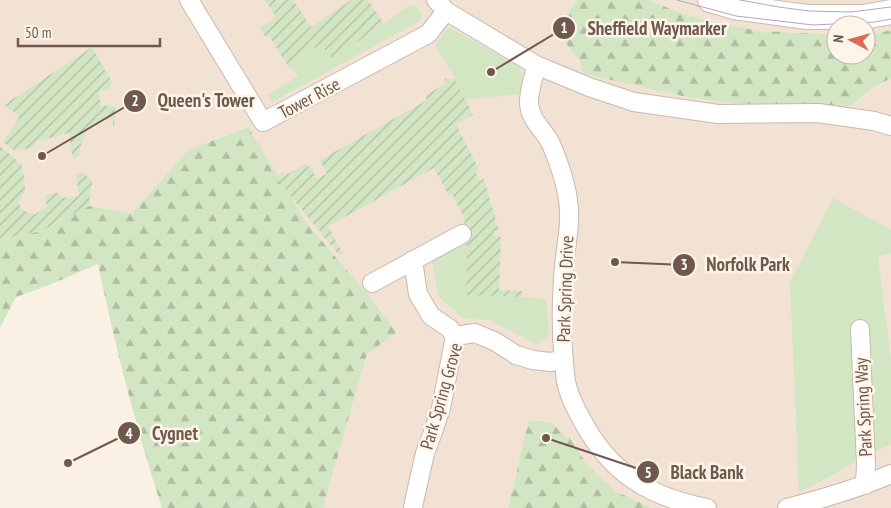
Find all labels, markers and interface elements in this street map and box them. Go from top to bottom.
callout: Sheffield Waymarker [552,11,737,45]
scale bar [18,15,160,47]
north arrow [826,15,876,65]
text: Sheffield Waymarker [587,16,727,40]
text: 1 [560,18,568,37]
text: 50 m [25,23,51,42]
text: N [829,34,847,43]
street label: Tower Rise [274,72,344,124]
callout: Queen's Tower [122,84,265,118]
text: Queen's Tower [158,88,255,112]
text: 2 [131,91,139,110]
street label: Park Spring Drive [552,235,578,343]
callout: Norfolk Park [671,248,800,282]
text: Norfolk Park [706,252,790,276]
text: 3 [680,255,688,274]
street label: Park Spring Grove [415,340,467,452]
street label: Park Spring Way [849,357,877,457]
callout: Cygnet [117,416,207,450]
text: Cygnet [152,421,198,445]
text: 4 [125,424,133,443]
callout: Black Bank [635,455,754,489]
text: Black Bank [670,460,744,484]
text: 5 [644,463,652,482]

